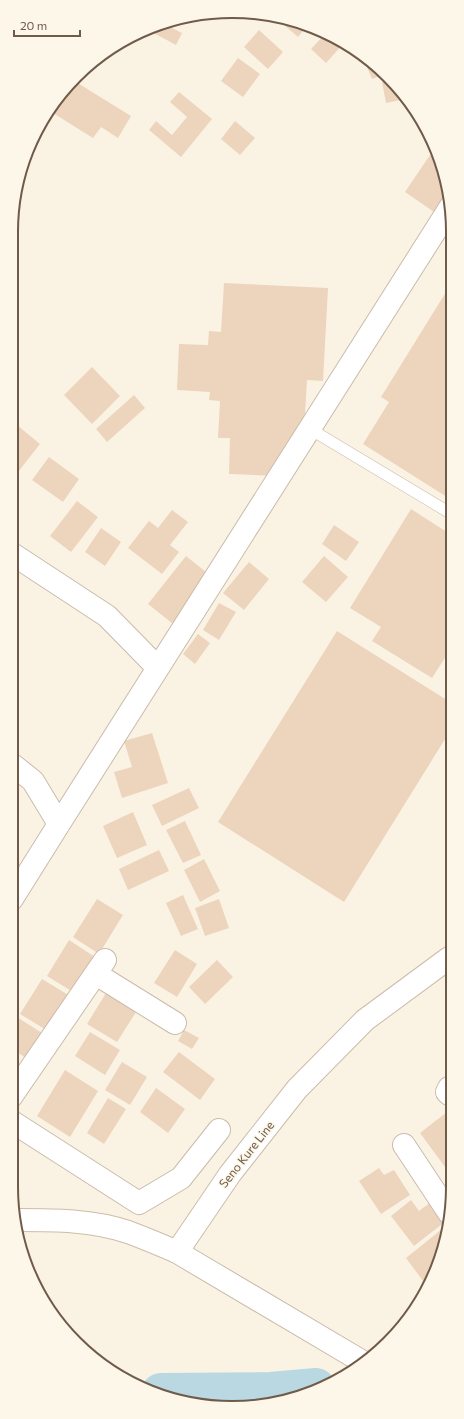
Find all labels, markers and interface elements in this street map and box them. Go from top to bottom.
scale bar [14,12,80,38]
text: 20 m [20,18,47,32]
street label: Seno Kure Line [216,1118,276,1190]

